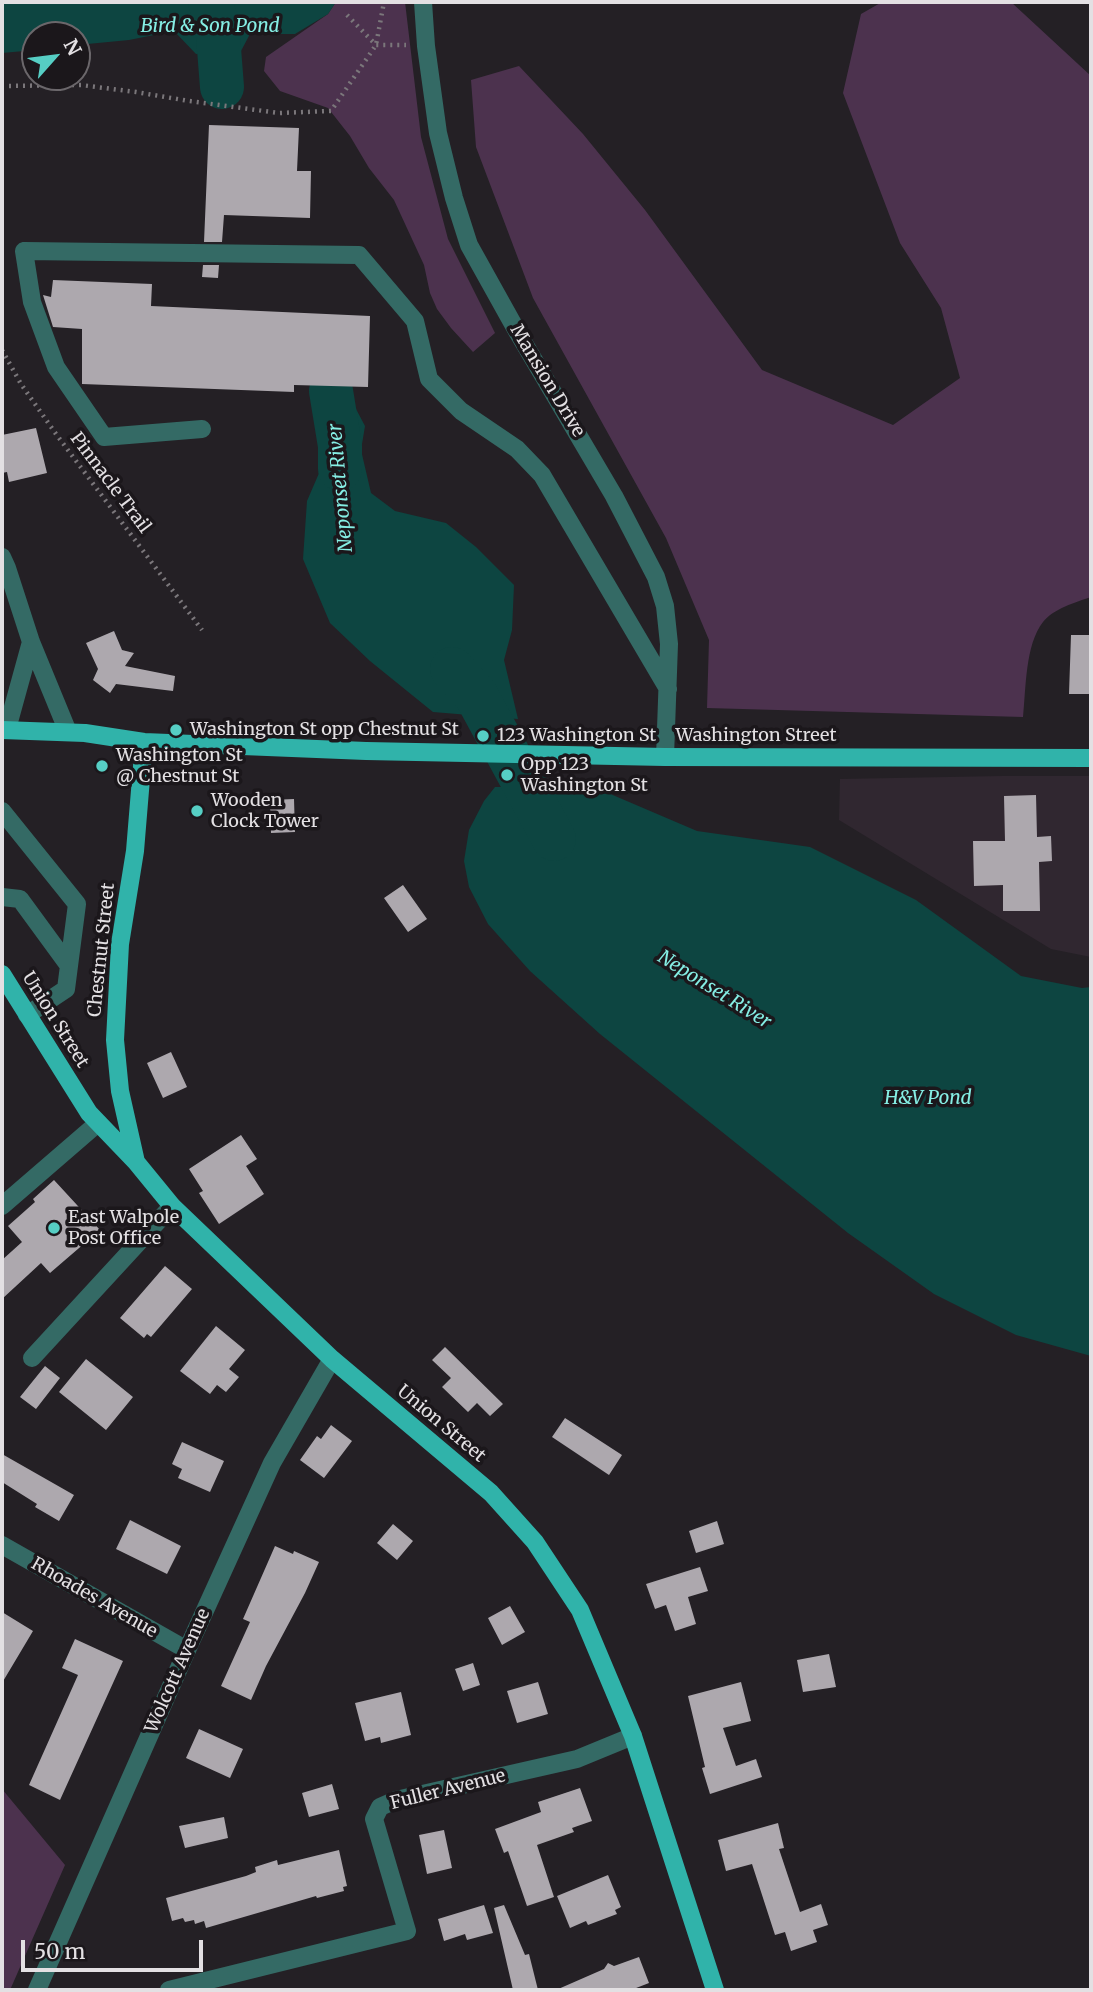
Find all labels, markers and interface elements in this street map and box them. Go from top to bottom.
water label: Bird & Son Pond [140,16,280,38]
north arrow [21,21,91,91]
text: N [59,35,87,59]
street label: Mansion Drive [505,321,589,441]
water label: Neponset River [324,423,358,553]
street label: Pinnacle Trail [65,428,155,538]
place label: Washington St opp Chestnut St [190,719,459,741]
marker: Washington St opp Chestnut St [168,722,184,738]
place label: 123 Washington St [497,725,656,747]
street label: Washington Street [676,725,836,747]
marker: 123 Washington St [475,728,491,744]
place label: Washington St @ Chestnut St [116,745,243,788]
place label: Opp 123 Washington St [521,754,648,796]
marker: Washington St @ Chestnut St [94,758,110,774]
marker: Opp 123 Washington St [499,767,515,783]
place label: Wooden Clock Tower [211,790,319,832]
marker: Wooden Clock Tower [189,803,205,819]
street label: Chestnut Street [84,882,120,1018]
water label: Neponset River [653,946,775,1034]
street label: Union Street [17,968,93,1072]
water label: H&V Pond [884,1088,972,1110]
place label: East Walpole Post Office [68,1207,179,1250]
marker: East Walpole Post Office [46,1220,62,1236]
street label: Union Street [392,1381,490,1467]
street label: Rhoades Avenue [27,1553,161,1643]
street label: Wolcott Avenue [141,1605,215,1737]
street label: Fuller Avenue [388,1765,508,1815]
scale bar [24,1926,206,1970]
text: 50 m [34,1938,85,1965]

